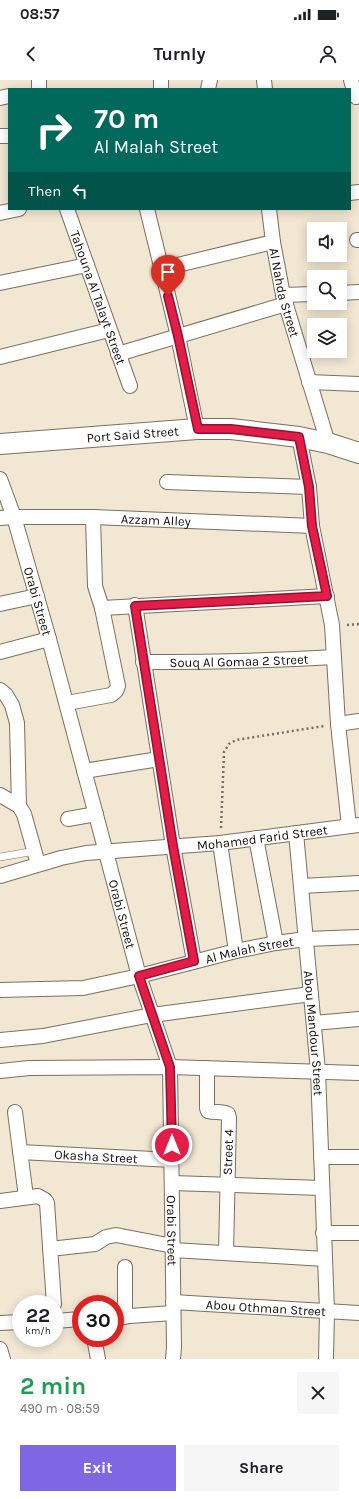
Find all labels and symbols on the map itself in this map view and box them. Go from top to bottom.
street label: Tahouna Al Talayt Street [68,229,129,367]
street label: Al Nahda Street [267,246,303,339]
pin [151,255,185,296]
street label: Port Said Street [86,423,179,445]
street label: Azzam Alley [121,511,191,529]
street label: Orabi Street [21,565,55,637]
street label: Souq Al Gomaa 2 Street [169,651,309,670]
street label: Mohamed Farid Street [196,822,329,852]
street label: Orabi Street [106,878,139,950]
street label: Al Malah Street [204,933,295,966]
street label: Abou Mandour Street [301,970,326,1096]
position arrow [151,1124,193,1166]
street label: Street 4 [220,1129,236,1175]
street label: Okasha Street [54,1146,138,1166]
street label: Orabi Street [164,1195,180,1266]
speed limit sign: 30 [72,1295,124,1347]
street label: Abou Othman Street [205,1296,326,1319]

